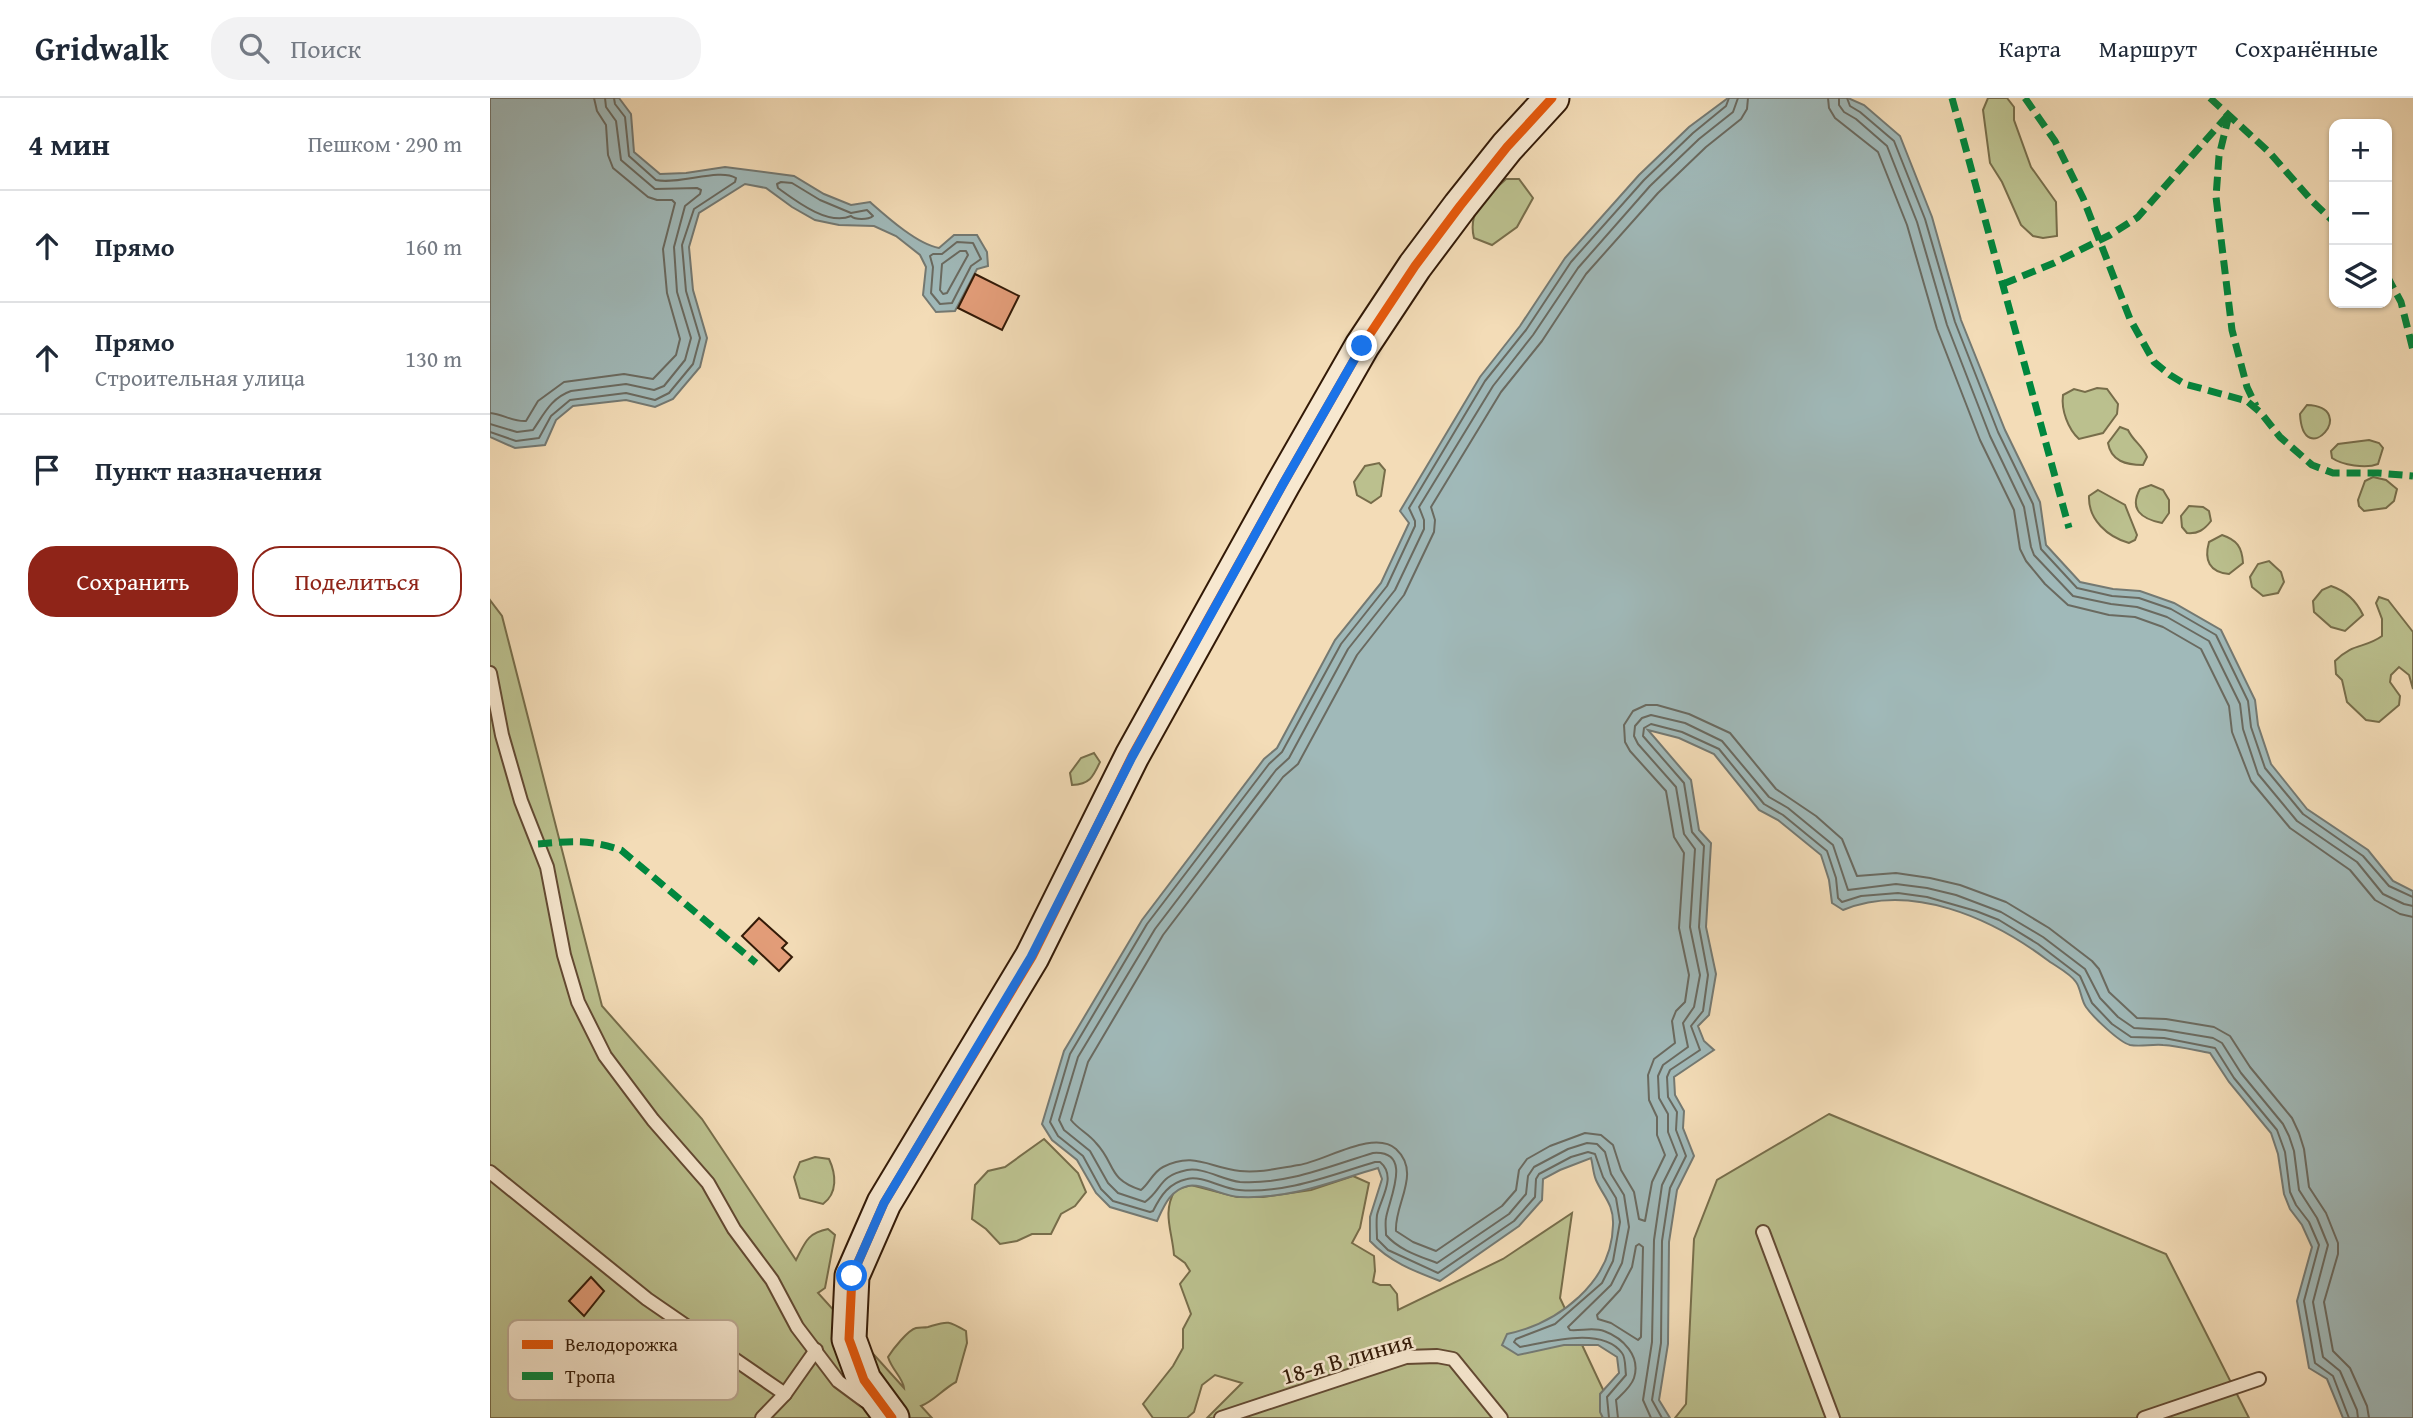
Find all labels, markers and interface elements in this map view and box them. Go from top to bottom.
search box [211,17,701,80]
text: Gridwalk [35,24,169,72]
icon: search [235,29,273,67]
text: Поиск [291,29,361,68]
text: Карта [1999,31,2061,66]
text: Маршрут [2099,31,2197,66]
text: Сохранённые [2235,31,2378,66]
map controls [2329,119,2392,308]
button: + [2329,119,2392,182]
text: 4 мин [28,122,110,166]
text: Пешком · 290 m [308,127,462,160]
button: − [2329,182,2392,245]
icon: ahead [28,227,66,265]
text: Прямо [95,227,175,266]
text: 160 m [405,230,462,263]
button: layers [2329,245,2392,308]
text: Прямо [95,322,175,361]
route end [1346,330,1377,361]
icon: ahead [28,339,66,377]
text: 130 m [405,342,462,375]
text: Строительная улица [95,361,305,394]
icon: arrive [28,451,66,489]
text: Пункт назначения [95,451,322,490]
button: Сохранить [28,546,238,617]
button: Поделиться [252,546,462,617]
route start [836,1260,867,1291]
legend [508,1320,738,1400]
street label: 18-я В линия [1277,1323,1417,1393]
text: Велодорожка [565,1330,678,1358]
text: Тропа [565,1362,615,1390]

